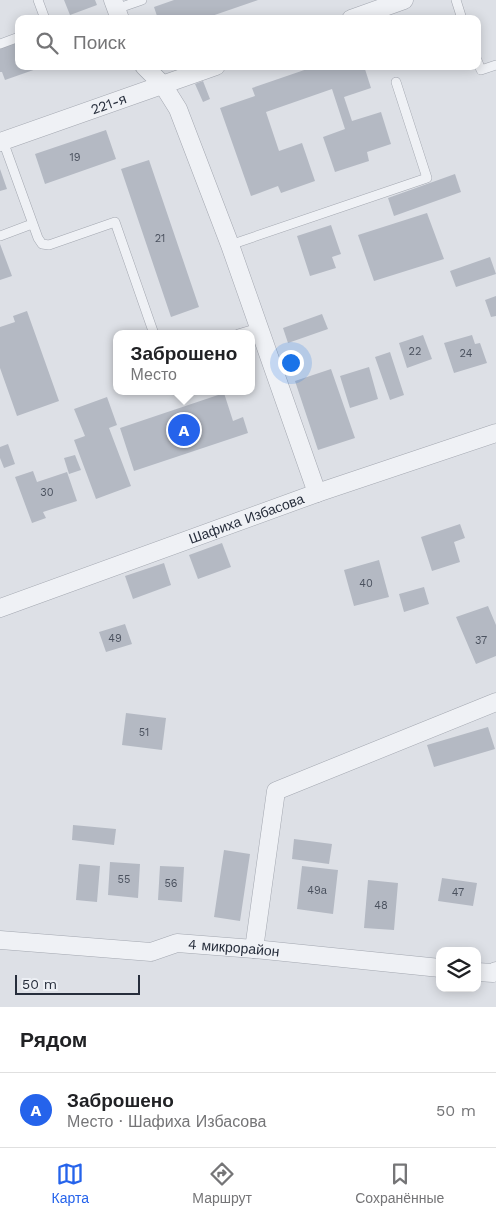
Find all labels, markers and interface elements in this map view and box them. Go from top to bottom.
search box [15,15,481,70]
icon: search [33,29,61,57]
text: Поиск [73,31,126,54]
street label: 221-я [89,90,128,117]
house number: 19 [69,151,81,164]
house number: 21 [155,232,165,245]
popup [113,330,255,395]
text: Заброшено [131,342,237,365]
house number: 22 [409,345,421,358]
house number: 24 [460,347,473,360]
your location [278,350,304,376]
text: Место [131,365,177,384]
pin: A [168,411,200,449]
house number: 30 [40,486,54,499]
street label: Шафиха Избасова [187,490,306,547]
house number: 40 [359,577,373,590]
house number: 49 [108,632,122,645]
house number: 37 [475,634,487,647]
house number: 51 [139,726,149,739]
house number: 55 [118,873,130,886]
house number: 56 [164,877,178,890]
house number: 49а [307,884,328,897]
house number: 47 [452,886,464,899]
house number: 48 [374,899,388,912]
street label: 4 микрорайон [188,936,280,960]
map controls [436,947,481,992]
button: layers [436,947,481,992]
scale bar [15,972,140,995]
text: 50 m [22,976,57,992]
text: Рядом [20,1027,87,1052]
text: Заброшено [67,1089,174,1112]
text: A [31,1101,41,1120]
text: 50 m [436,1101,476,1120]
text: Место · Шафиха Избасова [67,1112,266,1131]
tab: Карта [52,1160,89,1206]
tab: Маршрут [192,1160,252,1206]
tab: Сохранённые [355,1160,444,1206]

